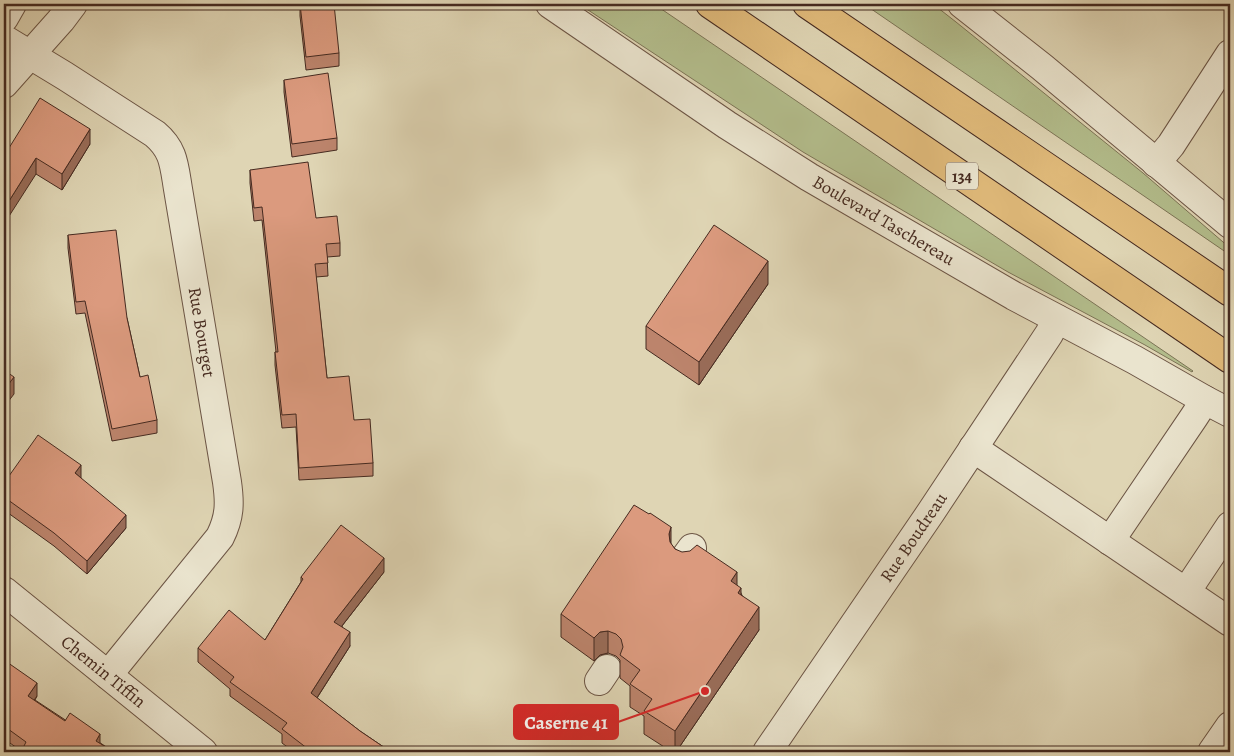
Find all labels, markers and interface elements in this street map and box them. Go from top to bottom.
road number: 134 [946,162,978,190]
street label: Boulevard Taschereau [808,170,960,271]
street label: Rue Bourget [183,285,221,379]
street label: Rue Boudreau [875,487,953,587]
street label: Chemin Tiffin [56,630,151,713]
callout: Caserne 41 [514,705,618,739]
text: Caserne 41 [524,710,608,736]

